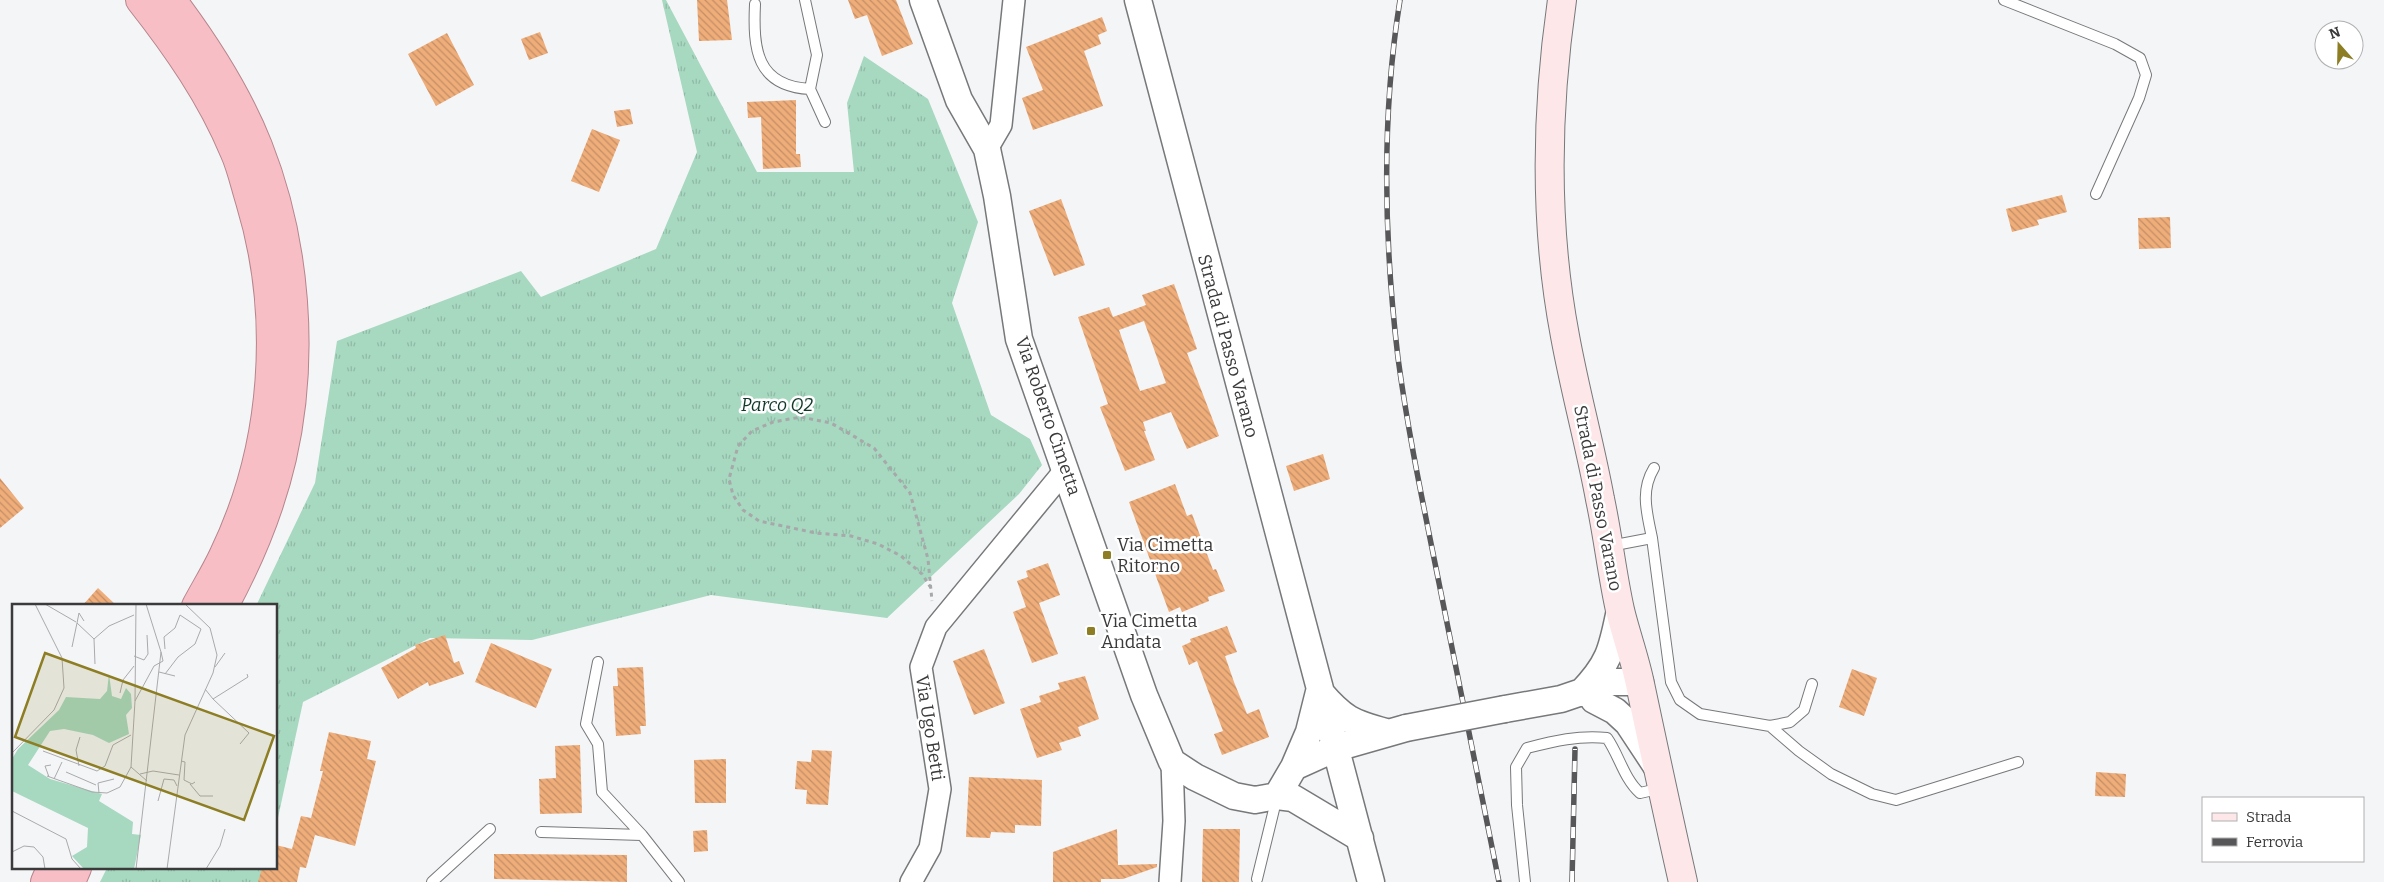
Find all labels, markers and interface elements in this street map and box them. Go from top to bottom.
north arrow [2314,20,2364,70]
text: N [2327,23,2343,43]
street label: Strada di Passo Varano [1193,252,1263,440]
street label: Via Roberto Cimetta [1010,334,1086,499]
park label: Parco Q2 [741,394,814,416]
street label: Strada di Passo Varano [1569,403,1627,593]
place label: Via Cimetta Ritorno [1117,534,1214,577]
marker: Via Cimetta Ritorno [1101,549,1113,561]
inset map [12,604,278,870]
place label: Via Cimetta Andata [1101,610,1198,653]
marker: Via Cimetta Andata [1085,625,1097,637]
street label: Via Ugo Betti [911,674,949,782]
legend [2202,797,2364,862]
text: Strada [2246,808,2292,826]
text: Ferrovia [2246,833,2303,851]

